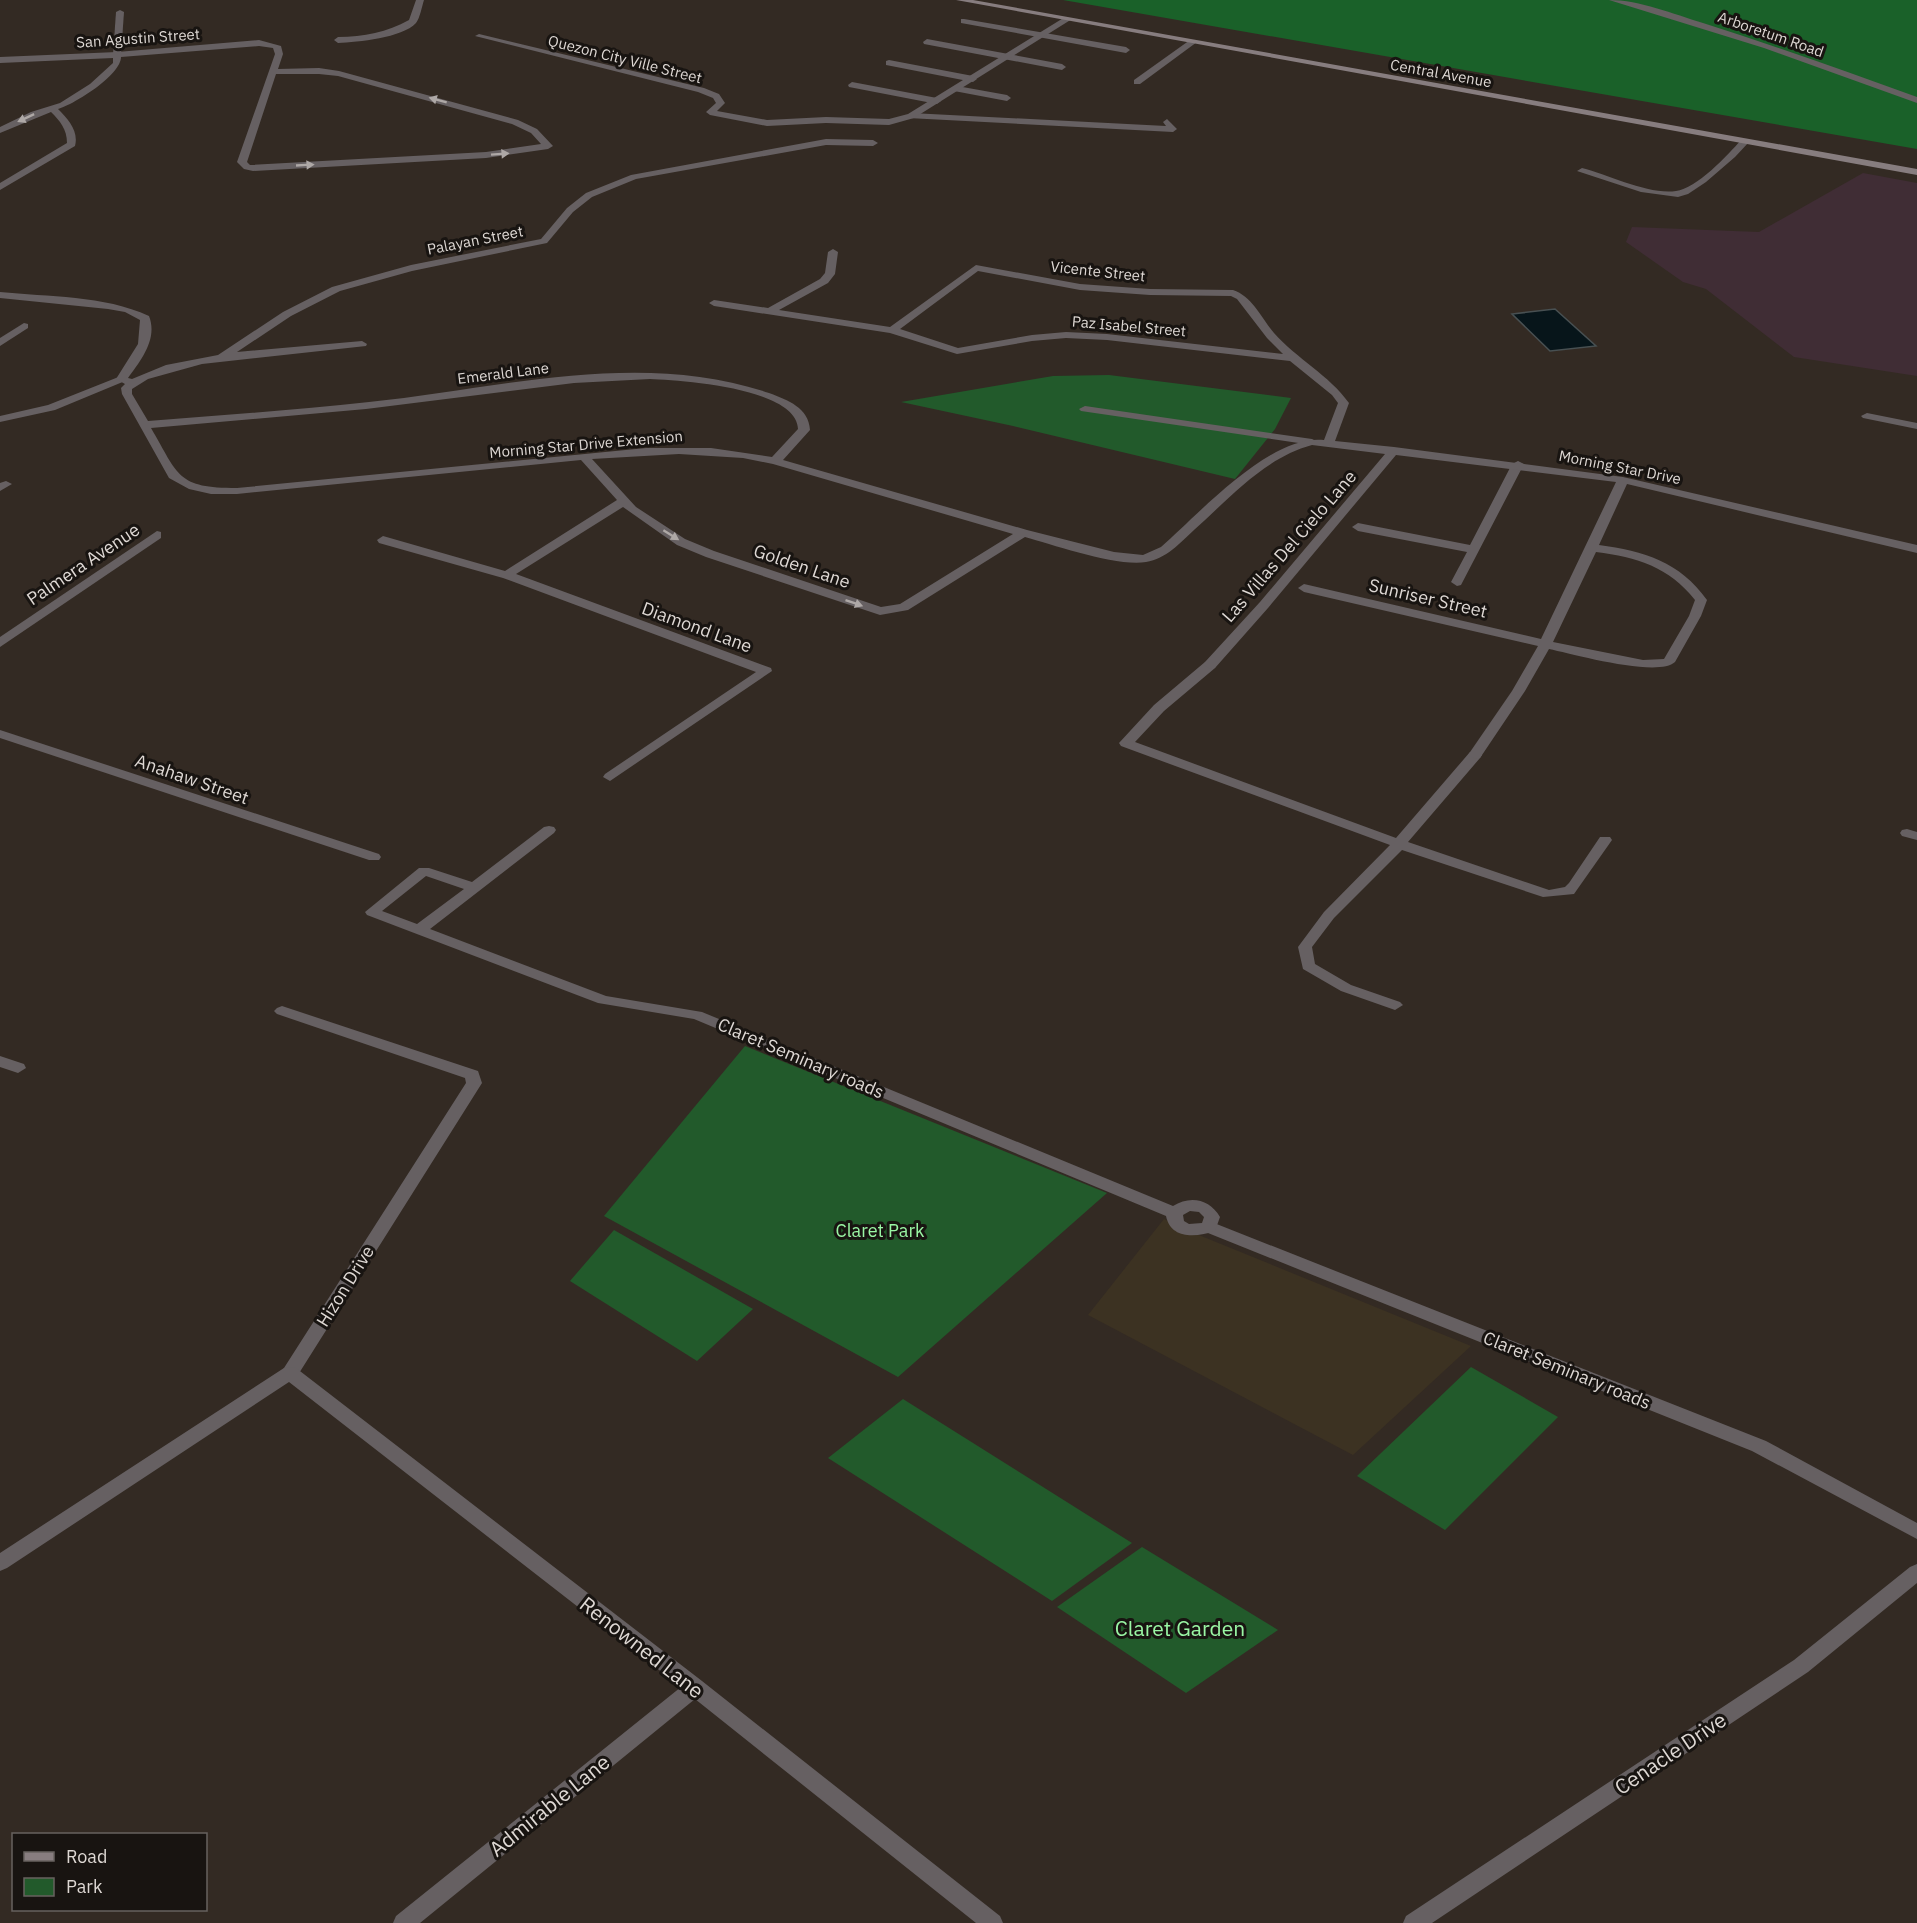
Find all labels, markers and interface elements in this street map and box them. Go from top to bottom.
street label: Arboretum Road [1716,7,1826,61]
street label: San Agustin Street [75,24,201,52]
street label: Quezon City Ville Street [546,31,704,87]
street label: Central Avenue [1389,55,1493,91]
one-way arrow [429,95,447,104]
one-way arrow [18,114,35,123]
one-way arrow [490,149,509,158]
one-way arrow [295,161,314,170]
street label: Palayan Street [425,221,525,259]
street label: Vicente Street [1050,257,1146,285]
street label: Paz Isabel Street [1071,312,1187,340]
street label: Emerald Lane [456,358,550,388]
street label: Morning Star Drive Extension [489,426,683,462]
street label: Morning Star Drive [1557,446,1683,488]
street label: Las Villas Del Cielo Lane [1217,465,1361,627]
street label: Palmera Avenue [22,518,144,610]
one-way arrow [663,530,679,541]
street label: Golden Lane [751,539,854,593]
street label: Sunriser Street [1367,573,1489,623]
street label: Diamond Lane [639,596,755,658]
one-way arrow [845,598,863,608]
street label: Anahaw Street [132,749,252,809]
street label: Claret Seminary roads [714,1013,888,1103]
park label: Claret Park [835,1219,925,1242]
street label: Hizon Drive [311,1241,379,1331]
street label: Claret Seminary roads [1480,1326,1654,1414]
street label: Renowned Lane [574,1590,710,1704]
park label: Claret Garden [1115,1614,1245,1642]
street label: Cenacle Drive [1609,1705,1731,1801]
street label: Admirable Lane [483,1748,615,1862]
legend [12,1833,207,1911]
text: Road [66,1845,107,1868]
text: Park [66,1875,103,1898]

